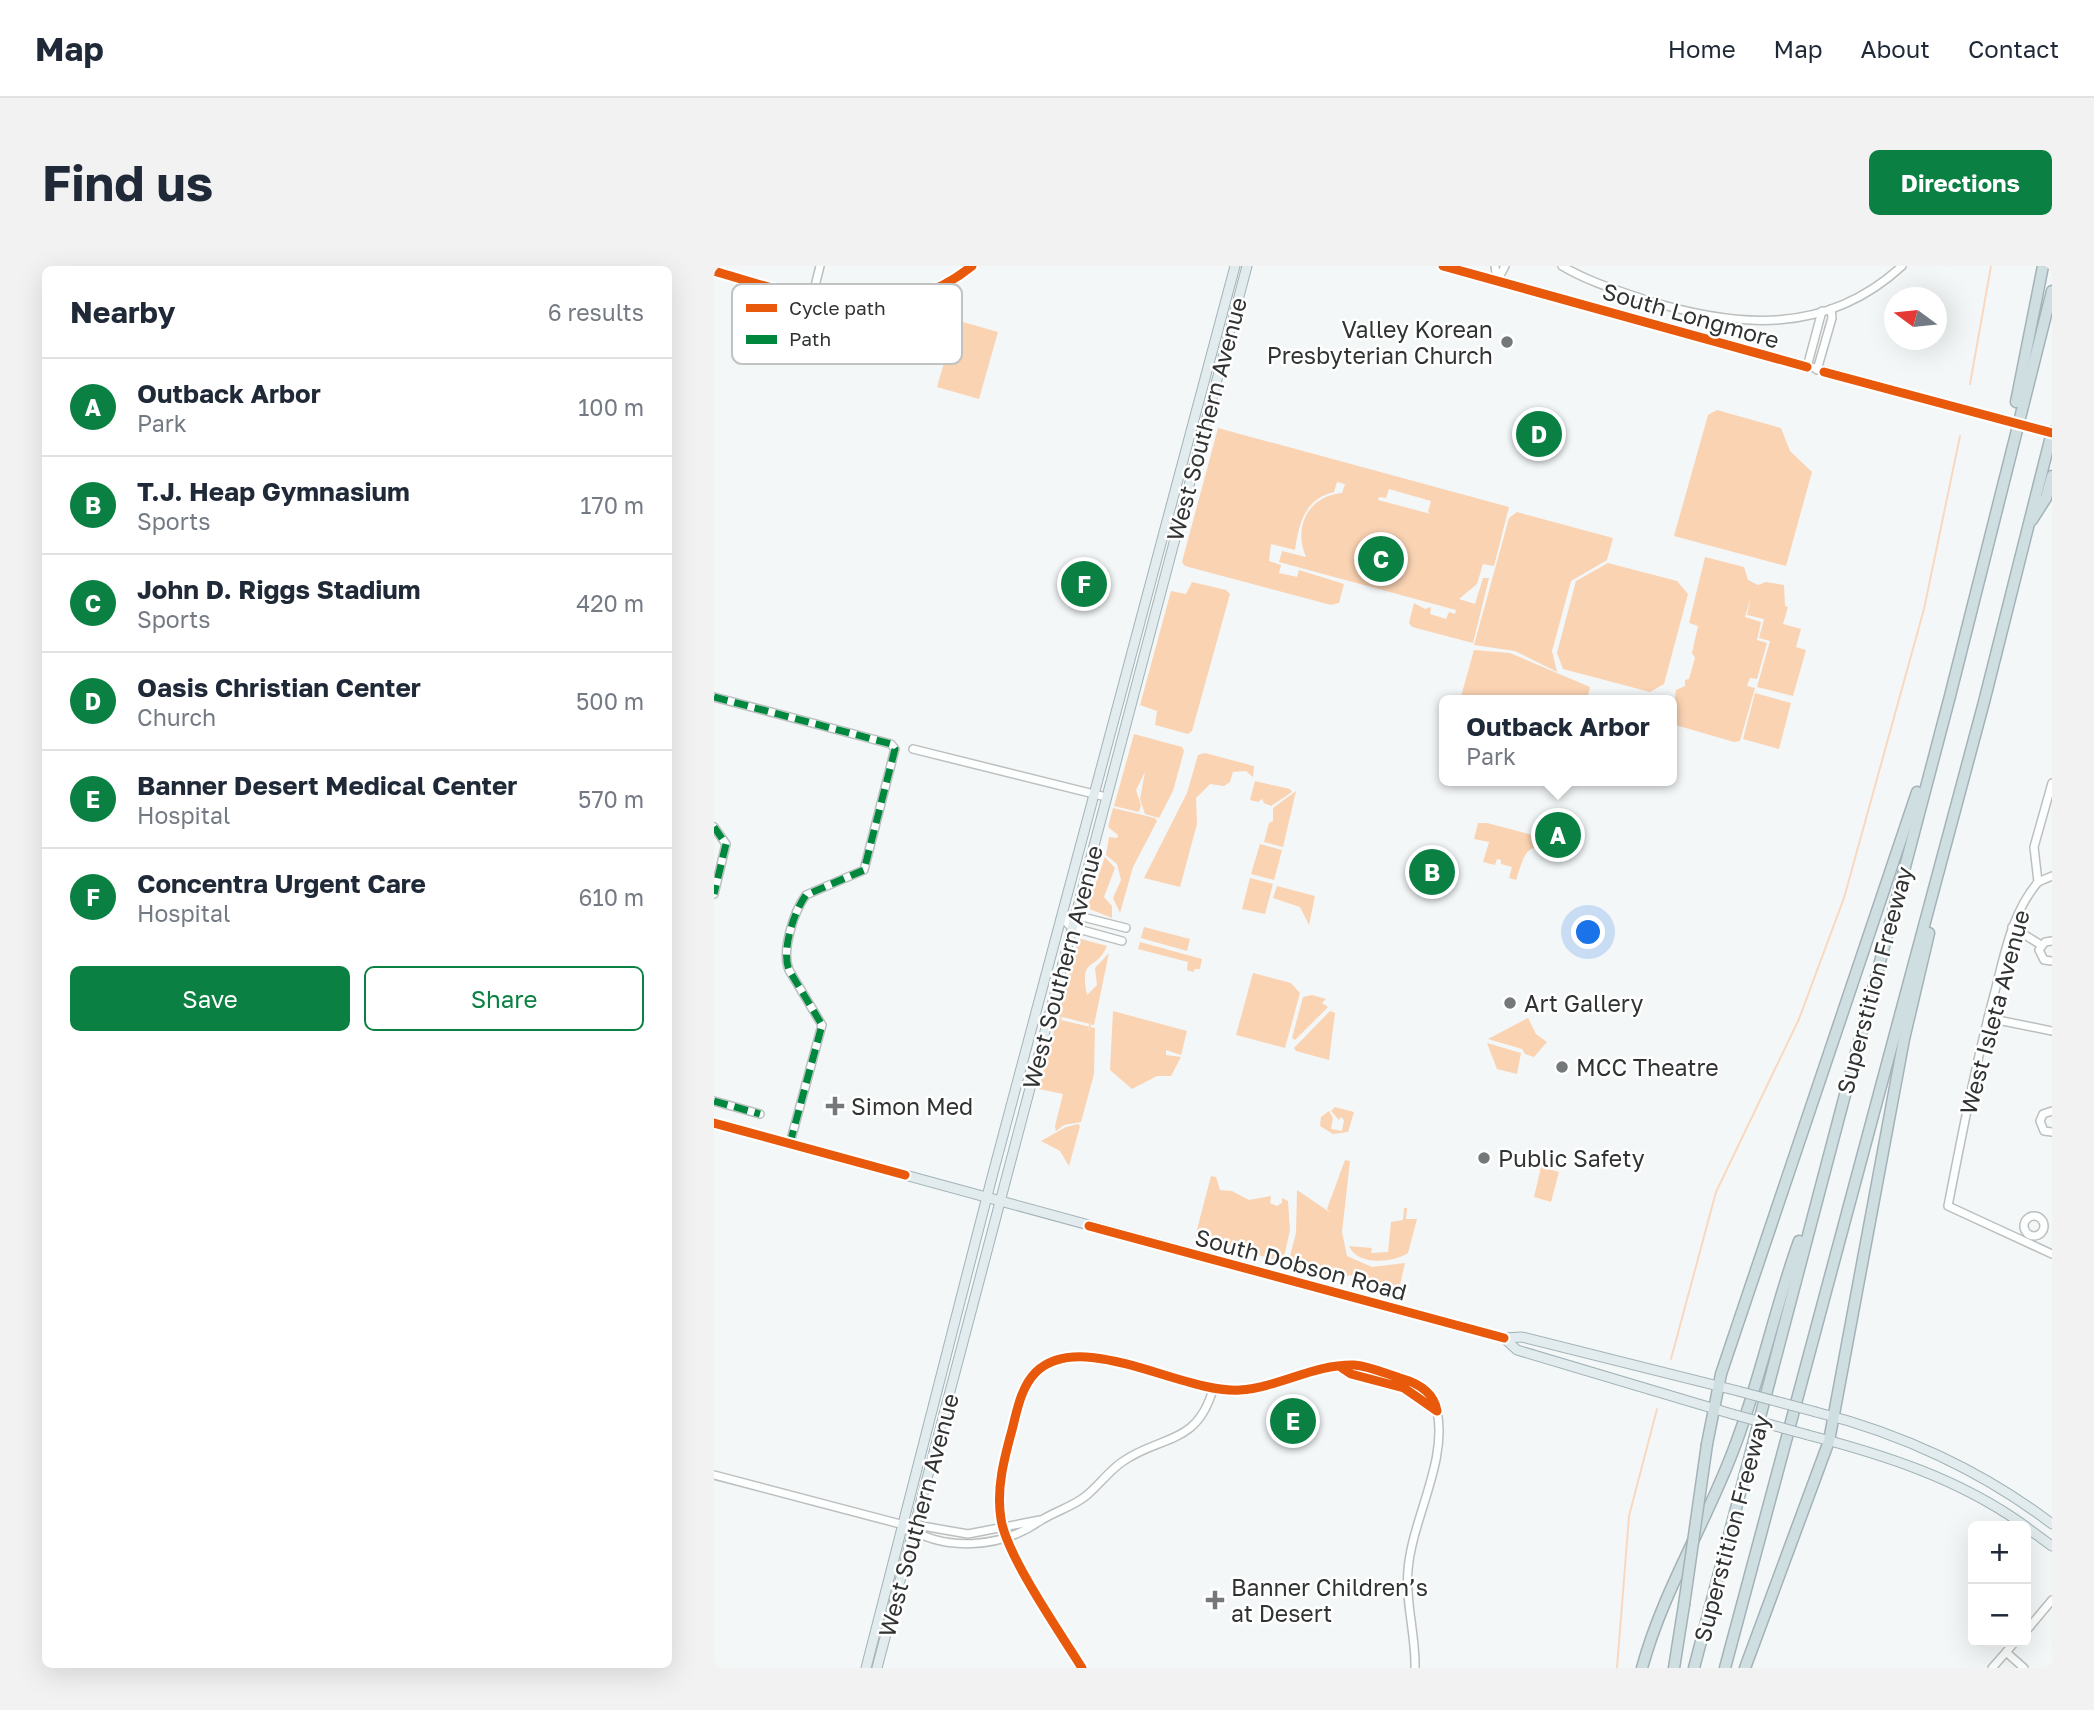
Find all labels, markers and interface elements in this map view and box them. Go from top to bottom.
text: Map [35,29,104,68]
text: Home [1668,34,1736,63]
text: Map [1774,34,1823,63]
text: About [1861,34,1930,63]
text: Contact [1968,34,2059,63]
button: Directions [1869,150,2052,215]
text: Find us [42,153,213,212]
street label: South Longmore [1599,276,1783,354]
legend [732,284,962,364]
north arrow [1884,287,1947,350]
text: Nearby [70,294,175,330]
street label: West Southern Avenue [1160,294,1252,544]
text: Cycle path [789,296,886,319]
text: 6 results [548,298,644,326]
place label: Valley Korean Presbyterian Church [1267,315,1493,369]
text: Path [789,327,831,350]
marker: Valley Korean Presbyterian Church [1499,334,1515,350]
text: Outback Arbor [137,378,321,409]
text: A [85,393,101,421]
text: 100 m [578,393,644,421]
pin: D [1516,408,1562,460]
text: Park [137,409,187,437]
text: T.J. Heap Gymnasium [137,476,410,507]
text: B [85,491,101,519]
text: 170 m [580,491,644,519]
text: Sports [137,507,211,535]
pin: C [1358,533,1404,585]
pin: F [1061,558,1107,610]
text: John D. Riggs Stadium [137,574,421,605]
text: C [85,589,101,617]
text: 420 m [576,589,644,617]
text: Sports [137,605,211,633]
text: Oasis Christian Center [137,672,421,703]
text: D [85,687,101,715]
text: 500 m [576,687,644,715]
popup [1439,695,1677,786]
text: Church [137,703,216,731]
text: Outback Arbor [1466,711,1650,742]
text: Park [1466,742,1516,770]
text: Banner Desert Medical Center [137,770,517,801]
text: E [86,785,100,813]
text: 570 m [578,785,644,813]
text: Hospital [137,801,230,829]
pin: A [1535,809,1581,861]
street label: West Southern Avenue [1016,842,1108,1092]
pin: B [1409,846,1455,898]
street label: Superstition Freeway [1830,863,1918,1097]
text: Concentra Urgent Care [137,868,426,899]
text: F [86,883,100,911]
text: 610 m [579,883,644,911]
text: Hospital [137,899,230,927]
street label: West Isleta Avenue [1953,907,2035,1117]
your location [1571,915,1605,949]
button: Save [70,966,350,1031]
button: Share [364,966,644,1031]
place label: Art Gallery [1524,989,1643,1017]
marker: Art Gallery [1502,995,1518,1011]
place label: MCC Theatre [1576,1053,1719,1081]
marker: MCC Theatre [1554,1059,1570,1075]
place label: Simon Med [851,1092,973,1120]
marker: Simon Med [825,1096,845,1116]
place label: Public Safety [1498,1144,1645,1172]
marker: Public Safety [1476,1150,1492,1166]
street label: South Dobson Road [1192,1222,1410,1306]
street label: West Southern Avenue [872,1390,964,1640]
pin: E [1270,1395,1316,1447]
street label: Superstition Freeway [1687,1411,1775,1645]
map controls [1968,1521,2031,1647]
button: + [1968,1521,2031,1584]
place label: Banner Children’s at Desert [1231,1573,1428,1627]
button: − [1968,1584,2031,1647]
marker: Banner Children’s at Desert [1205,1590,1225,1610]

